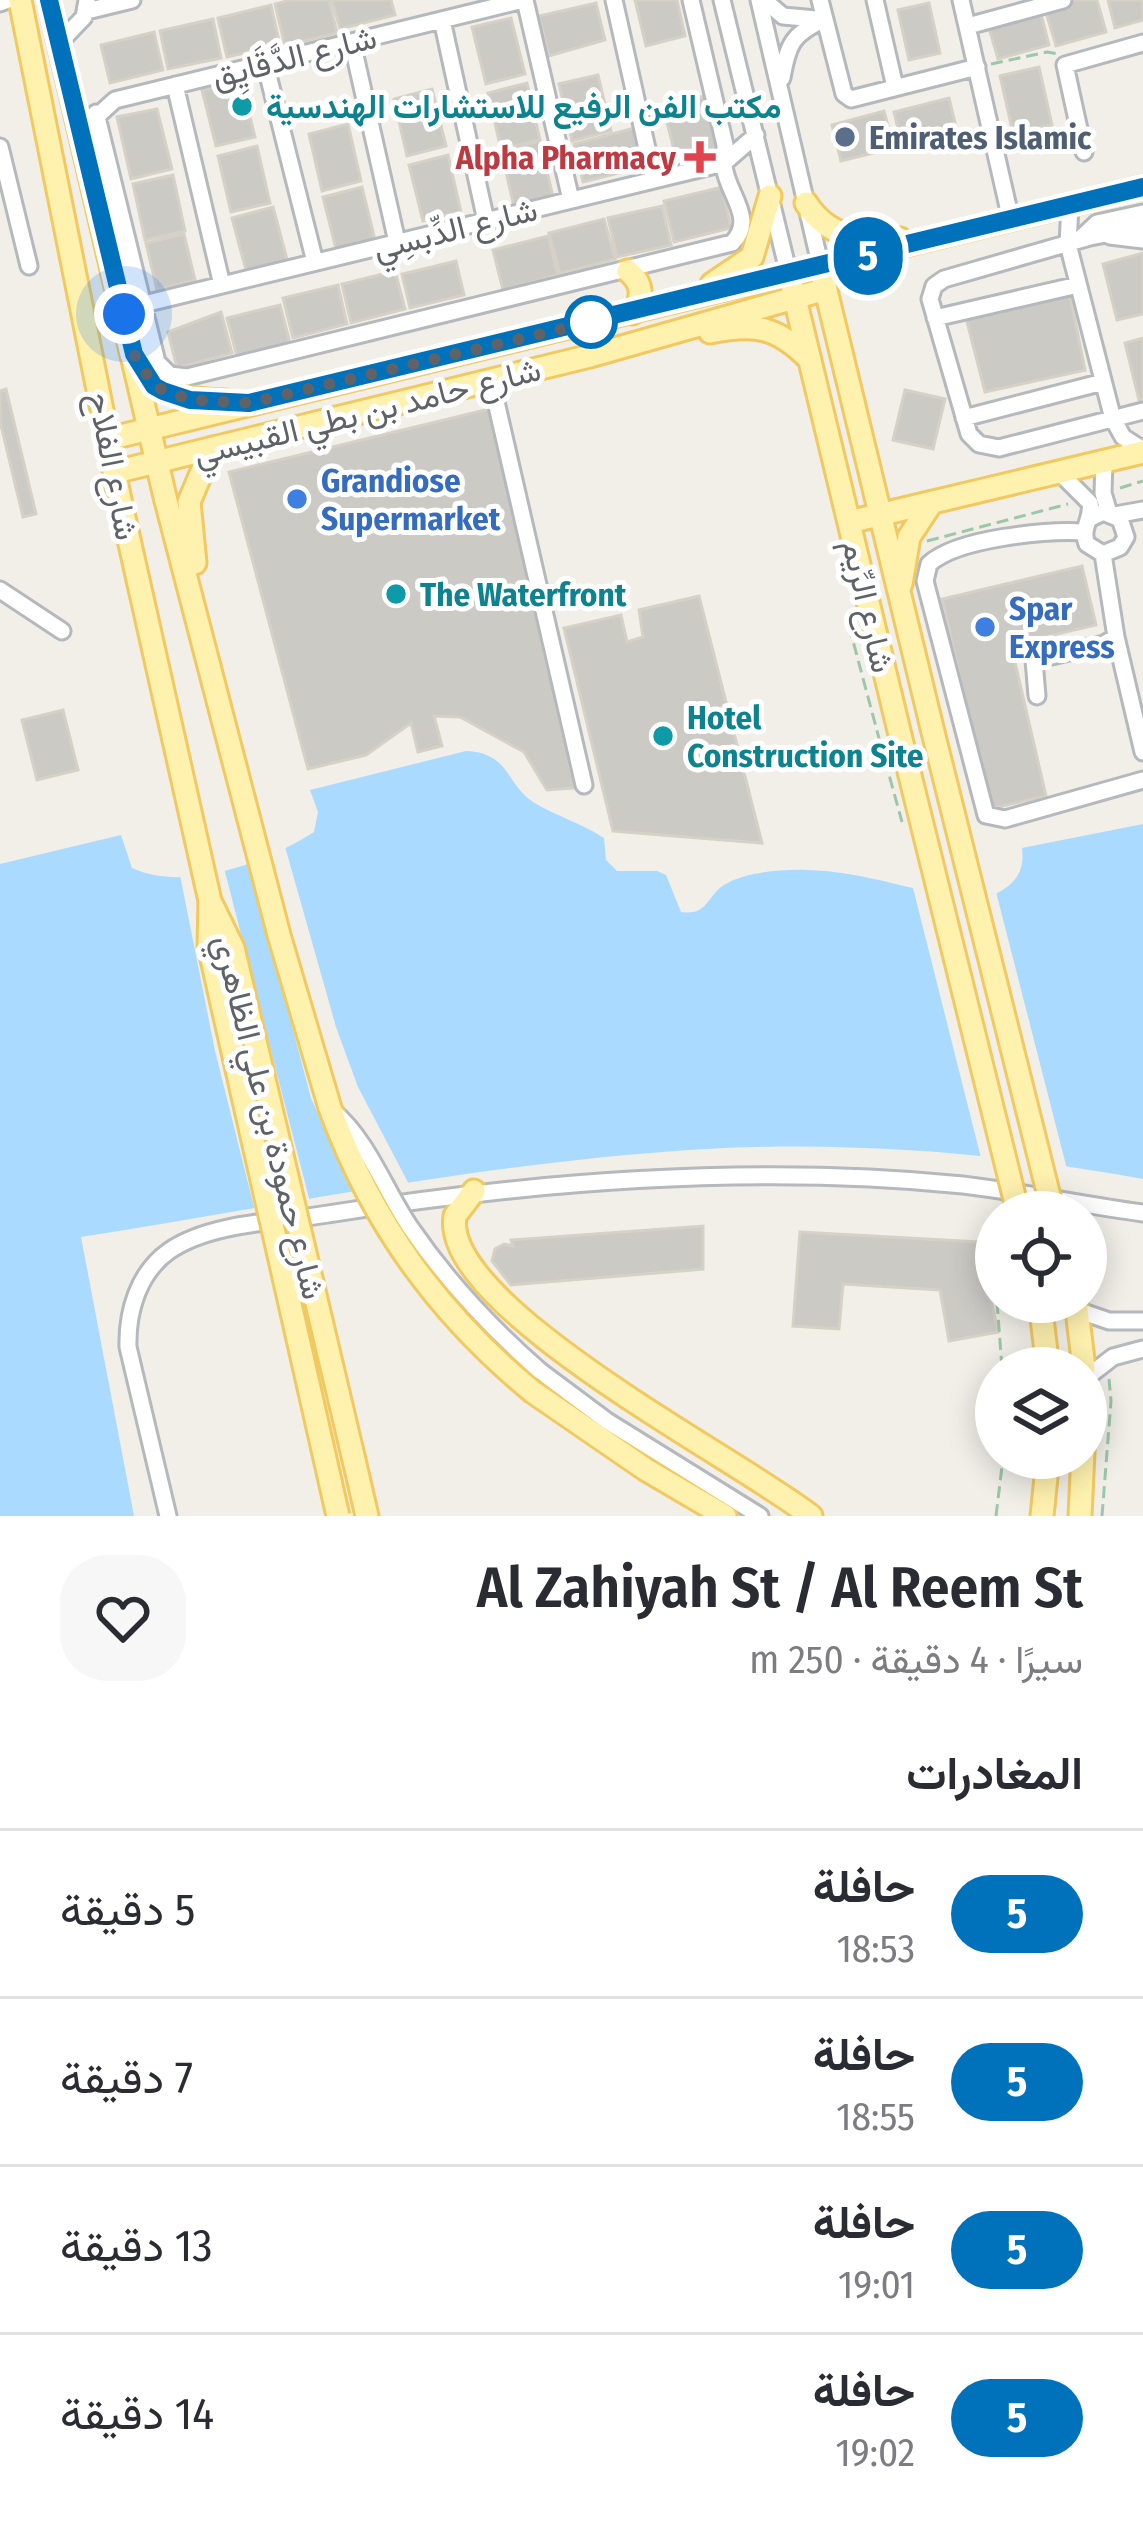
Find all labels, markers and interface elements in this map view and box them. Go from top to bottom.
street label: شارع الدَّقَايِق [208,17,382,102]
place label: مكتب الفن الرفيع للاستشارات الهندسية [266,87,782,129]
marker: مكتب الفن الرفيع للاستشارات الهندسية [229,93,255,119]
place label: Emirates Islamic [869,118,1092,158]
marker: Emirates Islamic [832,124,858,150]
place label: Alpha Pharmacy [455,138,676,178]
marker: Alpha Pharmacy [687,144,713,170]
street label: شارع الدِّبسِي [369,189,543,275]
line badge: 5 [829,217,907,295]
text: 5 [858,231,878,281]
your location [94,284,154,344]
unlabelled marker [566,297,616,347]
street label: شارع حامد بن بطي القبيسي [189,349,546,480]
street label: شارع الفلاح [77,389,147,544]
place label: Grandiose Supermarket [321,461,501,539]
marker: Grandiose Supermarket [284,486,310,512]
street label: شارع الرِّيم [831,536,903,677]
place label: The Waterfront [420,575,627,615]
marker: The Waterfront [383,581,409,607]
place label: Spar Express [1009,589,1115,667]
marker: Spar Express [972,614,998,640]
place label: Hotel Construction Site [687,698,924,776]
marker: Hotel Construction Site [650,723,676,749]
street label: شارع حمودة بن علي الظاهري [199,931,334,1305]
map controls [975,1191,1107,1479]
button: locate [975,1191,1107,1323]
button: layers [975,1347,1107,1479]
text: Al Zahiyah St / Al Reem St [477,1554,1083,1622]
button: heart [60,1555,186,1681]
text: سيرًا · 4 دقيقة · 250 m [749,1637,1083,1683]
text: المغادرات [906,1747,1083,1801]
text: حافلة [813,1860,915,1914]
text: 5 دقيقة [60,1883,195,1937]
text: 5 [1007,1889,1027,1939]
text: 18:53 [837,1926,915,1972]
text: حافلة [813,2028,915,2082]
text: 7 دقيقة [60,2051,193,2105]
text: 5 [1007,2057,1027,2107]
text: 18:55 [836,2094,915,2140]
text: حافلة [813,2196,915,2250]
text: 13 دقيقة [60,2219,213,2273]
text: 5 [1007,2225,1027,2275]
text: 19:01 [838,2262,915,2308]
text: حافلة [813,2364,915,2418]
text: 14 دقيقة [60,2387,214,2441]
text: 5 [1007,2393,1027,2443]
text: 19:02 [835,2430,915,2476]

